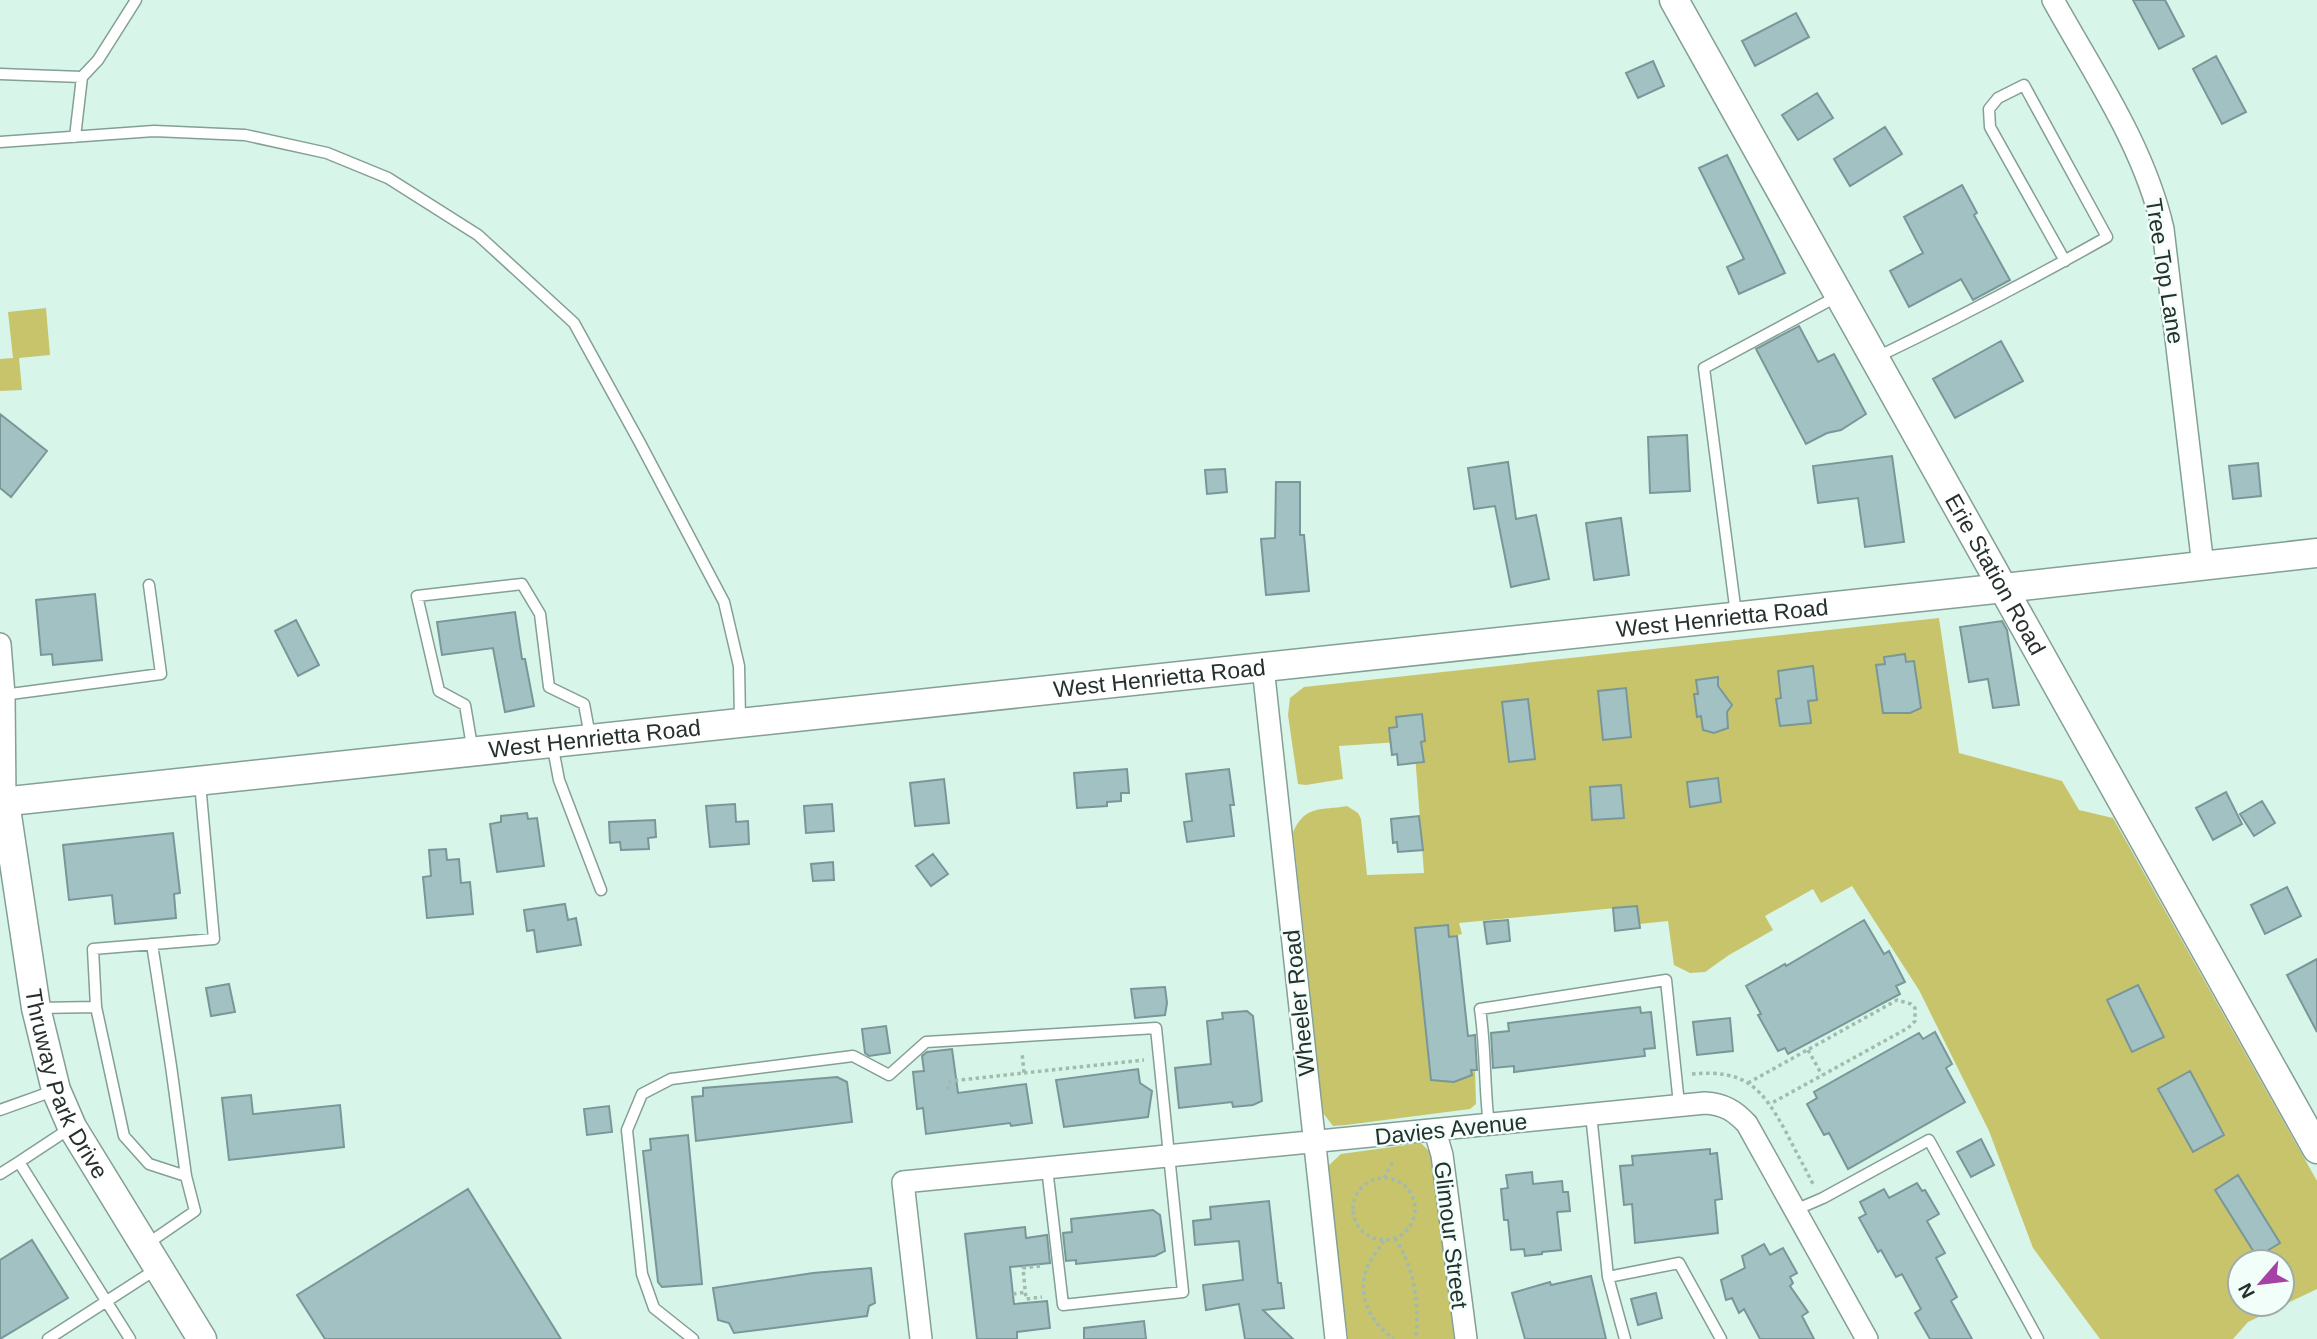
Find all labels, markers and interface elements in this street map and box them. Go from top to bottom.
street label: Tree Top Lane [2141,196,2189,346]
street label: Erie Station Road [1940,489,2051,659]
street label: West Henrietta Road [1615,594,1830,642]
street label: West Henrietta Road [1052,654,1267,702]
street label: West Henrietta Road [487,714,702,763]
street label: Wheeler Road [1278,929,1320,1077]
street label: Thruway Park Drive [20,987,113,1183]
street label: Davies Avenue [1374,1108,1528,1150]
street label: Glimour Street [1429,1160,1473,1311]
north arrow [2226,1248,2296,1318]
text: N [2234,1280,2259,1302]

